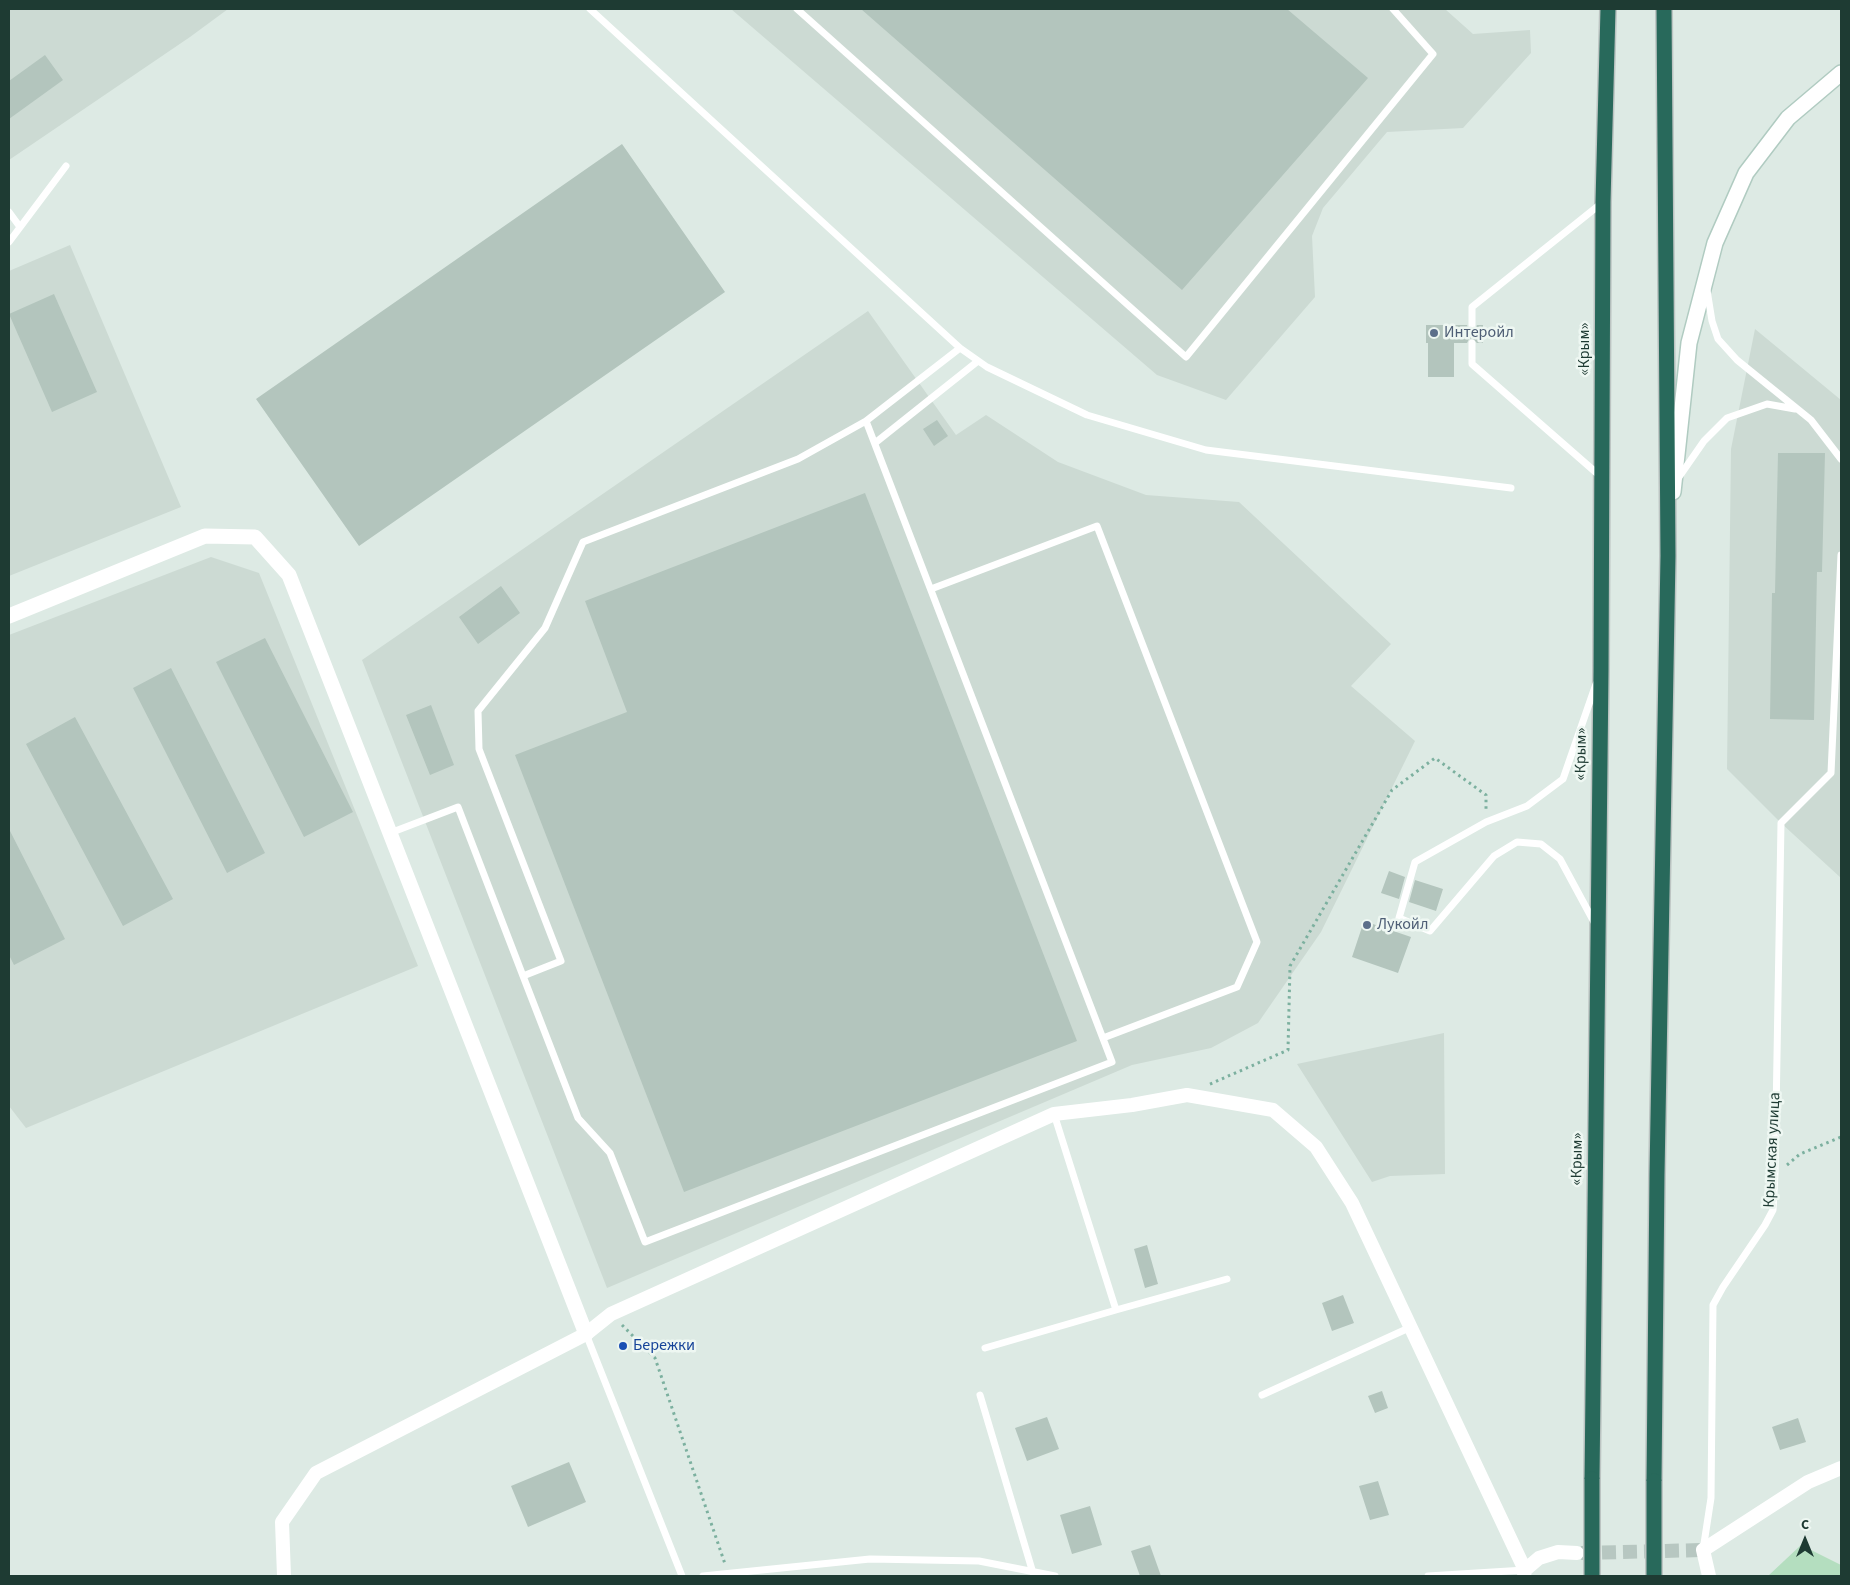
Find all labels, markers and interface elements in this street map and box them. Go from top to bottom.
place label: Интеройл [1444,323,1514,343]
street label: «Крым» [1575,323,1595,375]
marker: Интеройл [1428,327,1440,339]
street label: «Крым» [1572,727,1592,781]
place label: Лукойл [1377,915,1428,935]
marker: Лукойл [1361,919,1373,931]
street label: Крымская улица [1760,1092,1786,1208]
street label: «Крым» [1568,1132,1588,1186]
place label: Бережки [633,1336,695,1356]
marker: Бережки [617,1340,629,1352]
north arrow [1780,1515,1830,1565]
text: С [1801,1515,1809,1535]

